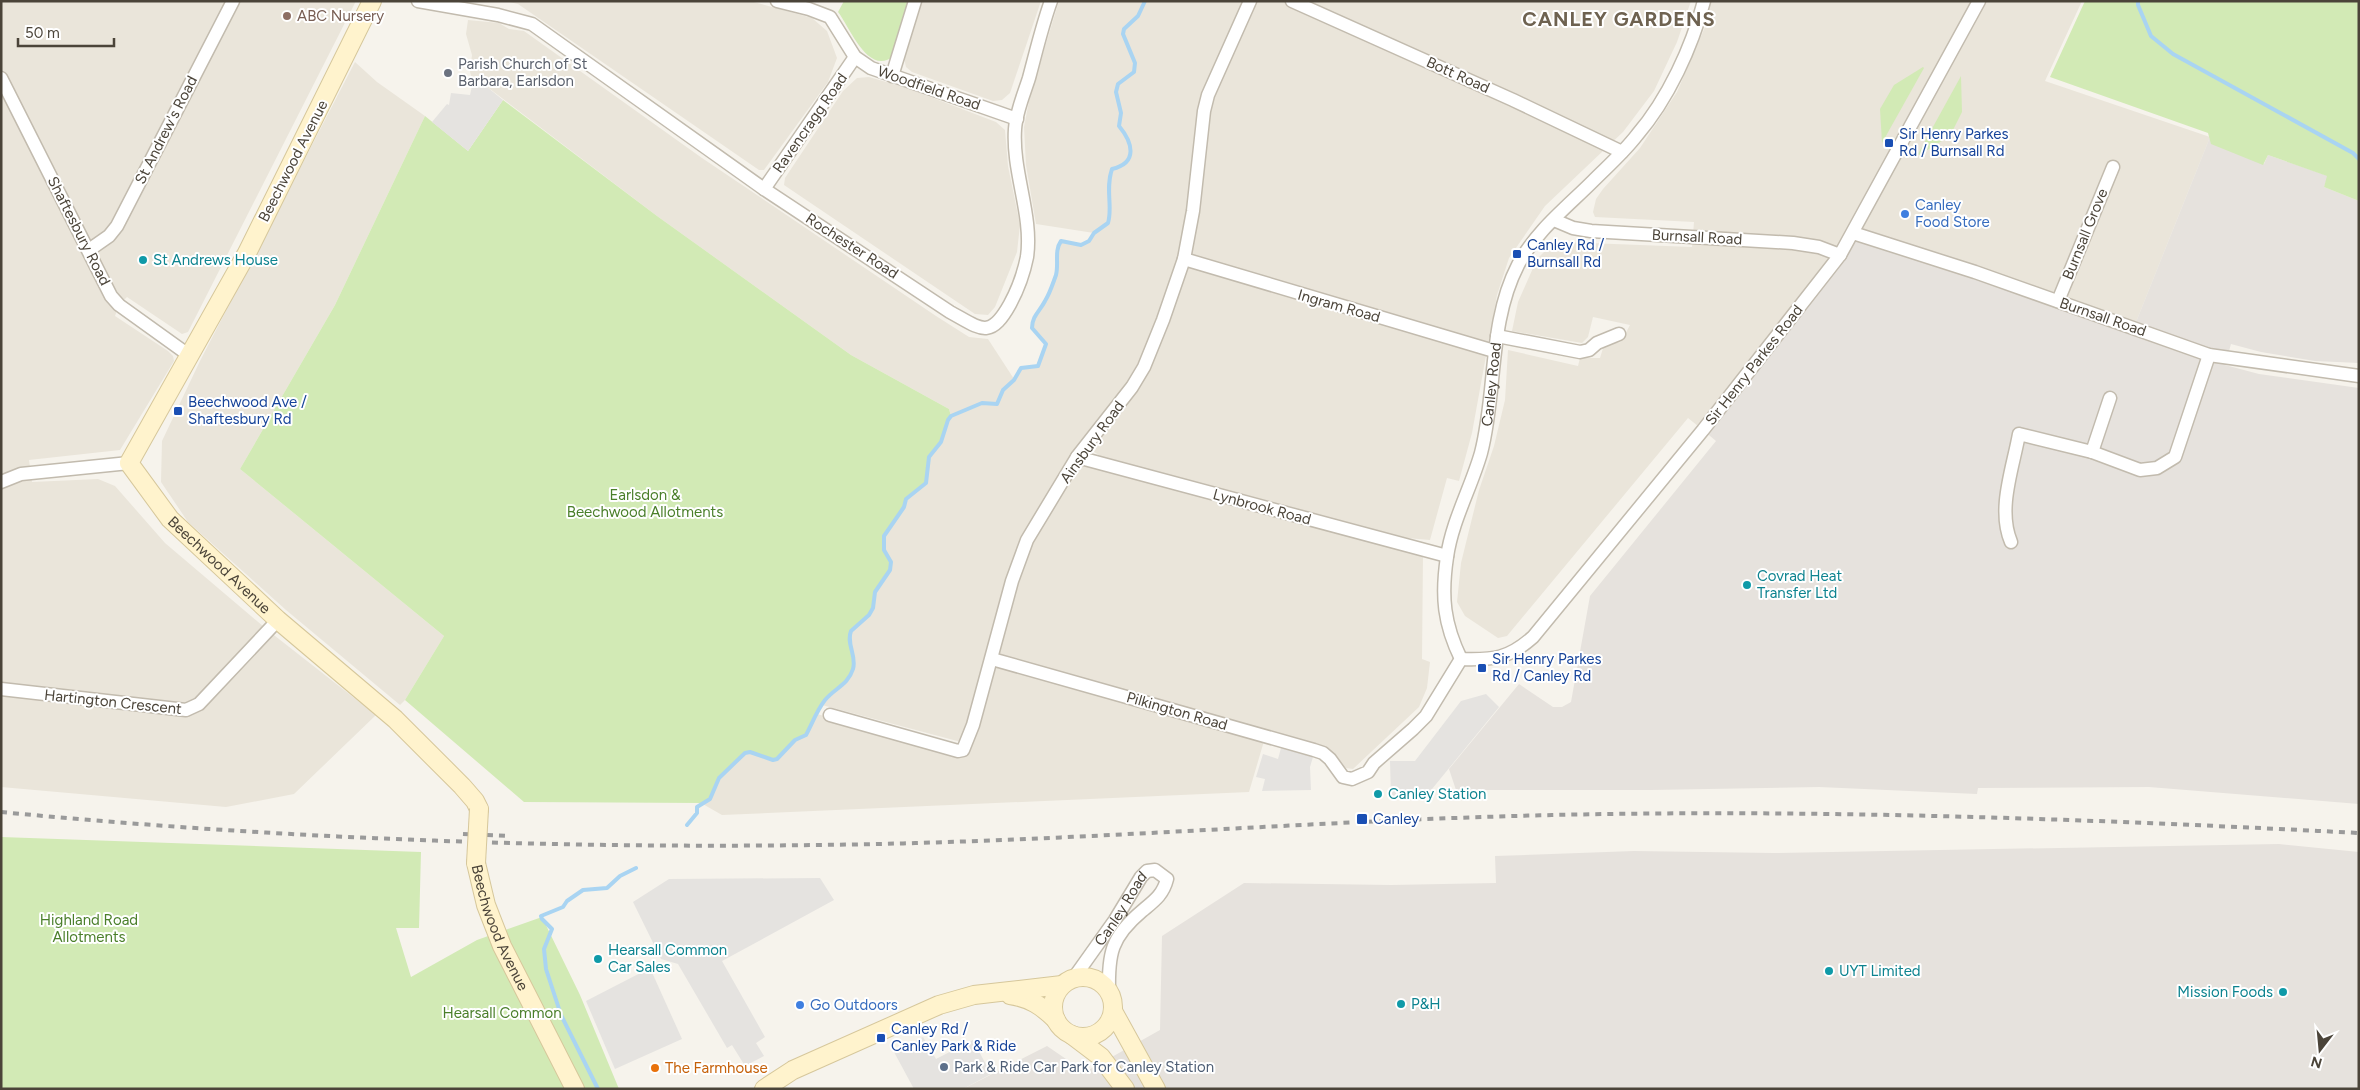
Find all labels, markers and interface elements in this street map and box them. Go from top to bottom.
place label: ABC Nursery [297,7,384,25]
district label: CANLEY GARDENS [1522,7,1716,31]
marker: ABC Nursery [281,10,293,22]
scale bar [18,15,114,47]
text: 50 m [25,24,60,42]
street label: Bott Road [1424,53,1492,97]
place label: Parish Church of St Barbara, Earlsdon [458,55,588,90]
street label: Woodfield Road [875,62,983,114]
marker: Parish Church of St Barbara, Earlsdon [442,67,454,79]
street label: Ravencragg Road [769,70,851,176]
street label: St Andrew's Road [131,73,201,187]
street label: Beechwood Avenue [255,97,331,225]
place label: Sir Henry Parkes Rd / Burnsall Rd [1899,125,2009,160]
marker: Sir Henry Parkes Rd / Burnsall Rd [1883,137,1895,149]
street label: Shaftesbury Road [44,173,114,289]
street label: Burnsall Grove [2059,186,2111,282]
place label: Canley Food Store [1915,196,1990,231]
marker: Canley Food Store [1899,208,1911,220]
street label: Rochester Road [802,209,902,283]
street label: Burnsall Road [1651,226,1743,248]
place label: Canley Rd / Burnsall Rd [1527,236,1605,271]
marker: Canley Rd / Burnsall Rd [1511,248,1523,260]
place label: St Andrews House [153,251,278,269]
marker: St Andrews House [137,254,149,266]
street label: Ingram Road [1296,286,1382,326]
street label: Burnsall Road [2057,294,2149,340]
street label: Sir Henry Parkes Road [1701,301,1807,429]
street label: Canley Road [1478,341,1505,428]
place label: Beechwood Ave / Shaftesbury Rd [188,393,307,428]
street label: Ainsbury Road [1056,397,1128,487]
marker: Beechwood Ave / Shaftesbury Rd [172,405,184,417]
street label: Lynbrook Road [1211,485,1313,529]
park label: Earlsdon & Beechwood Allotments [567,486,723,521]
street label: Beechwood Avenue [164,513,274,617]
place label: Covrad Heat Transfer Ltd [1757,567,1842,602]
marker: Covrad Heat Transfer Ltd [1741,579,1753,591]
place label: Sir Henry Parkes Rd / Canley Rd [1492,650,1602,685]
marker: Sir Henry Parkes Rd / Canley Rd [1476,662,1488,674]
street label: Hartington Crescent [43,686,183,718]
street label: Pilkington Road [1124,688,1230,734]
place label: Canley Station [1388,785,1486,803]
marker: Canley Station [1372,788,1384,800]
place label: Canley [1373,810,1419,828]
marker: Canley [1355,812,1369,826]
street label: Beechwood Avenue [468,863,532,994]
street label: Canley Road [1091,867,1151,949]
park label: Highland Road Allotments [40,911,138,946]
place label: Hearsall Common Car Sales [608,941,727,976]
marker: Hearsall Common Car Sales [592,953,604,965]
place label: UYT Limited [1839,962,1921,980]
marker: UYT Limited [1823,965,1835,977]
place label: Mission Foods [2177,983,2273,1001]
marker: Mission Foods [2277,986,2289,998]
place label: P&H [1411,995,1441,1013]
place label: Go Outdoors [810,996,898,1014]
marker: P&H [1395,998,1407,1010]
marker: Go Outdoors [794,999,806,1011]
park label: Hearsall Common [442,1004,562,1022]
place label: Canley Rd / Canley Park & Ride [891,1020,1016,1055]
north arrow [2295,1025,2345,1075]
marker: Canley Rd / Canley Park & Ride [875,1032,887,1044]
text: N [2309,1052,2324,1072]
place label: Park & Ride Car Park for Canley Station [954,1058,1214,1076]
place label: The Farmhouse [665,1059,768,1077]
marker: Park & Ride Car Park for Canley Station [938,1061,950,1073]
marker: The Farmhouse [649,1062,661,1074]

